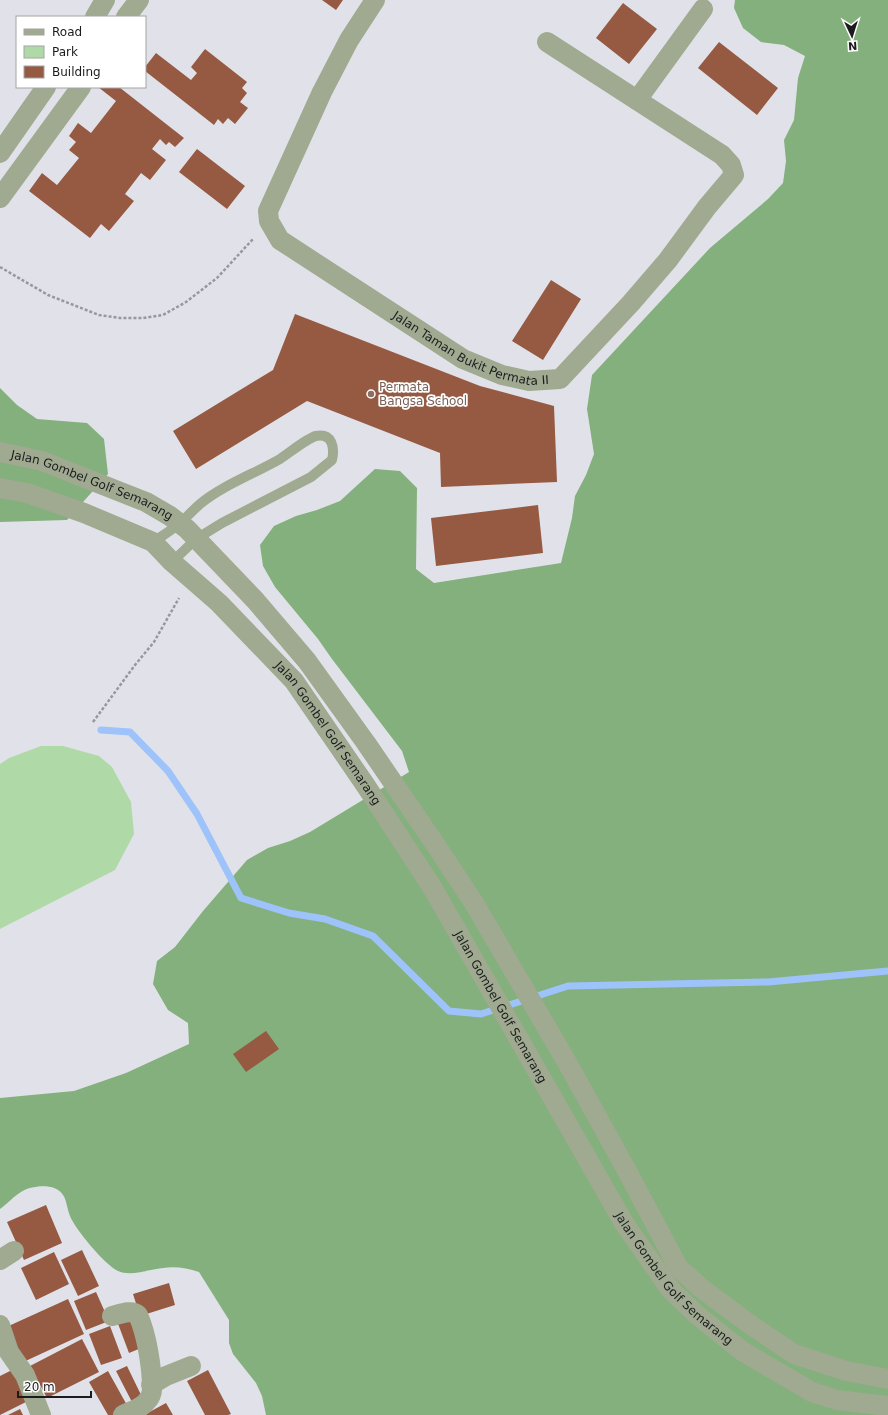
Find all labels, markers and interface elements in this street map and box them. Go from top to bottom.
legend [16,16,146,88]
north arrow [832,16,872,56]
text: Road [52,25,82,39]
text: N [848,39,858,52]
text: Park [52,45,78,59]
text: Building [52,65,101,79]
street label: Jalan Taman Bukit Permata II [389,308,549,388]
place label: Permata Bangsa School [379,380,467,408]
marker: Permata Bangsa School [366,389,376,399]
street label: Jalan Gombel Golf Semarang [9,447,175,523]
street label: Jalan Gombel Golf Semarang [271,658,384,808]
street label: Jalan Gombel Golf Semarang [451,927,550,1086]
street label: Jalan Gombel Golf Semarang [612,1209,736,1348]
scale bar [18,1373,91,1399]
text: 20 m [24,1380,55,1394]

